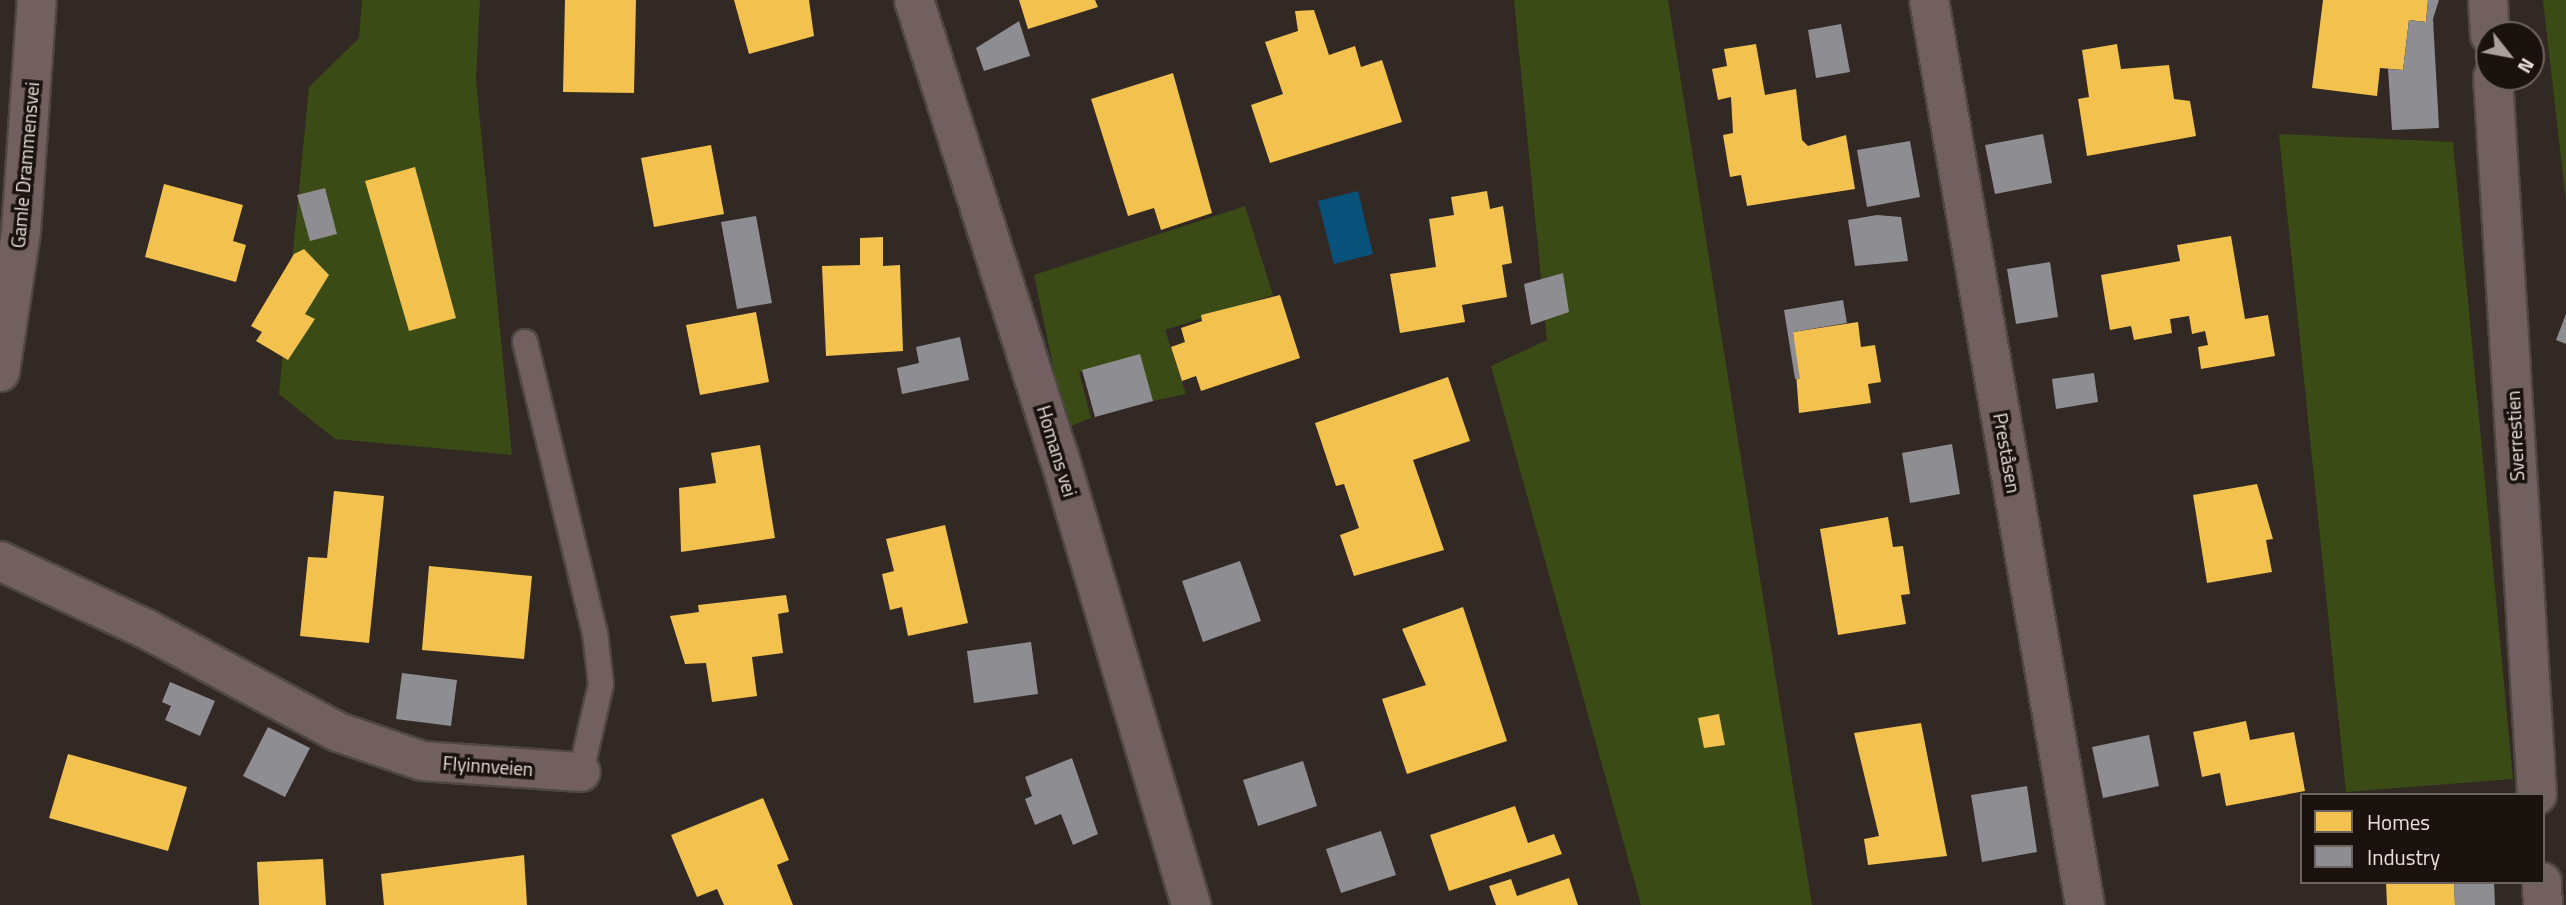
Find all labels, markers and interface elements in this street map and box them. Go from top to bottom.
north arrow [2475,21,2545,91]
text: N [2511,53,2543,79]
street label: Gamle Drammensvei [6,81,44,249]
street label: Sverrestien [2501,390,2529,482]
street label: Homans vei [1032,403,1082,499]
street label: Preståsen [1989,411,2025,495]
street label: Flyinnveien [442,751,534,781]
legend [2300,793,2545,884]
text: Homes [2367,806,2430,838]
text: Industry [2367,841,2440,873]

